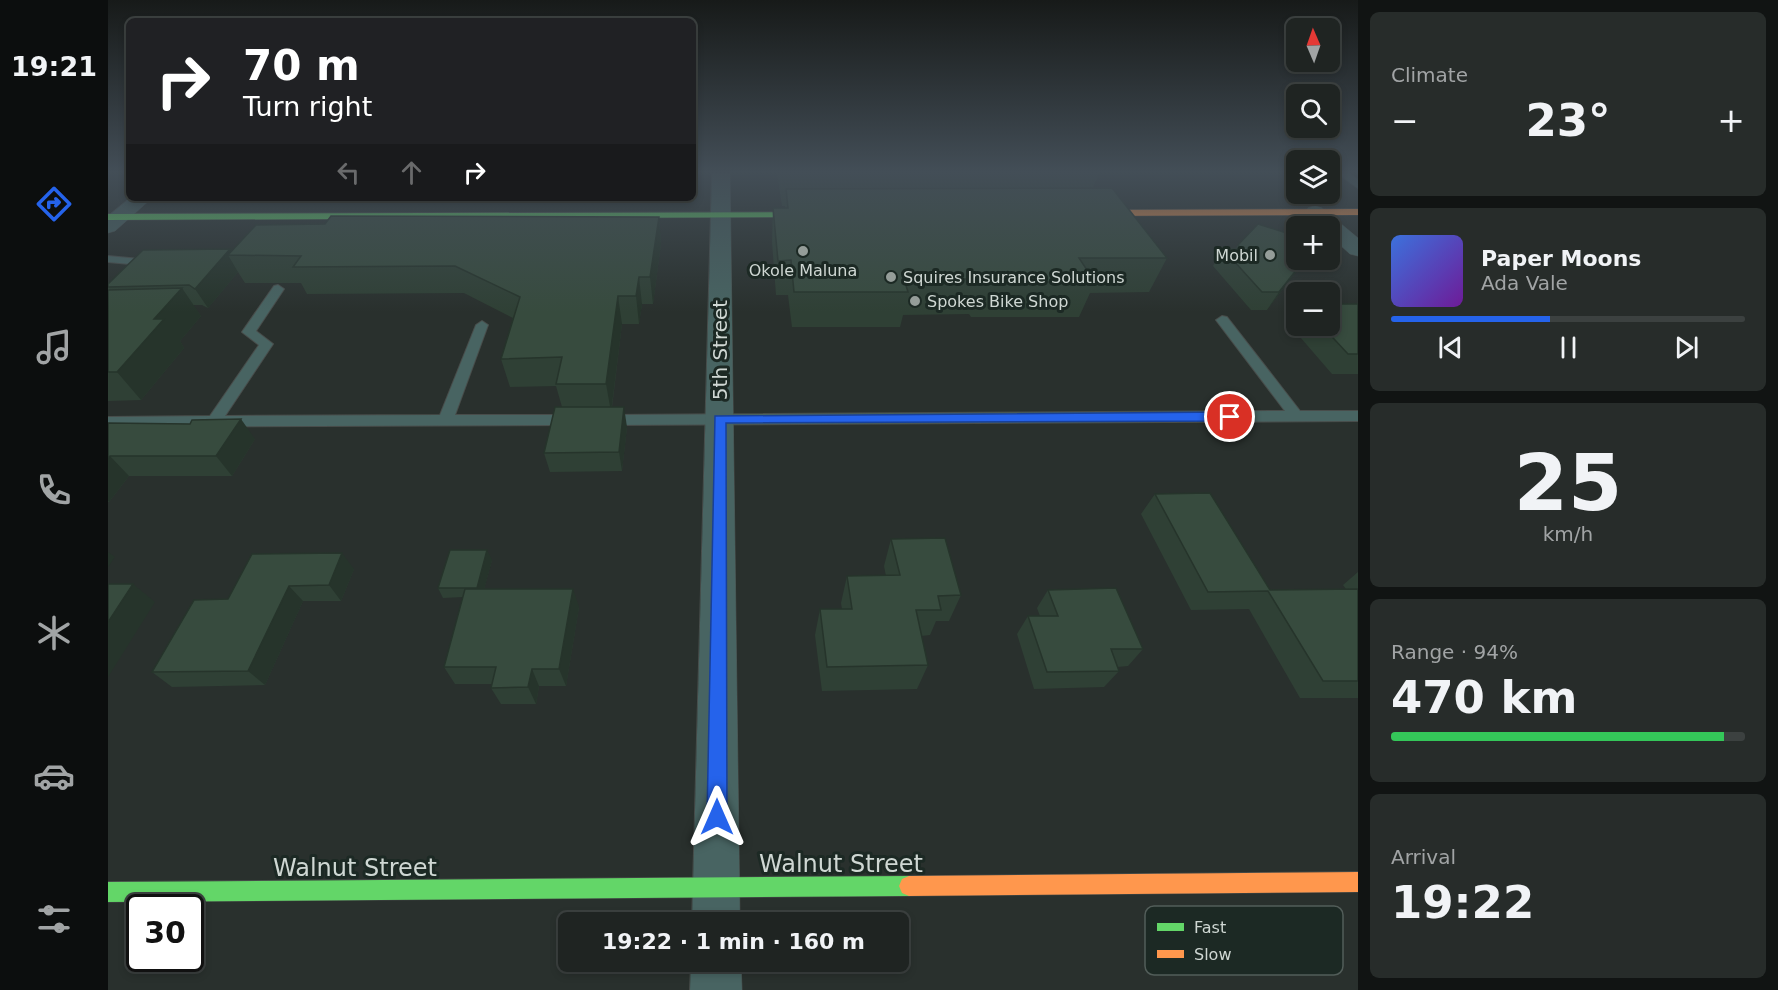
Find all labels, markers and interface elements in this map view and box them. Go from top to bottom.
north arrow [1286,18,1340,72]
map controls [1286,18,1340,336]
text: 70 m [243,41,360,90]
icon: right [144,42,222,120]
text: 19:21 [11,51,97,82]
text: Climate [1391,63,1468,87]
button: search [1286,84,1340,138]
text: Turn right [243,91,372,122]
text: 23° [1525,94,1611,147]
text: − [1391,101,1419,140]
text: + [1717,101,1745,140]
button: layers [1286,150,1340,204]
icon: left [332,156,365,189]
icon: ahead [395,156,428,189]
icon: right [458,156,491,189]
icon: directions [33,183,75,225]
button: + [1286,216,1340,270]
marker: Okole Maluna [796,244,810,258]
place label: Mobil [1215,246,1258,265]
text: Paper Moons [1481,246,1641,271]
marker: Mobil [1263,248,1277,262]
place label: Okole Maluna [749,261,857,280]
place label: Squires Insurance Solutions [903,268,1125,287]
marker: Squires Insurance Solutions [884,270,898,284]
text: Ada Vale [1481,271,1568,295]
button: − [1286,282,1340,336]
place label: Spokes Bike Shop [927,292,1068,311]
marker: Spokes Bike Shop [908,294,922,308]
street label: 5th Street [708,300,732,400]
icon: music [33,326,75,368]
icon: previous [1434,331,1467,364]
icon: pause [1552,331,1585,364]
icon: next [1670,331,1703,364]
pin [1204,391,1255,442]
icon: arrive [1213,400,1246,433]
text: 25 [1514,438,1622,528]
icon: phone [33,469,75,511]
text: km/h [1543,522,1593,546]
icon: climate [33,612,75,654]
text: Range · 94% [1391,640,1518,664]
text: 470 km [1391,671,1577,724]
icon: car [33,755,75,797]
position arrow [685,785,749,849]
text: Arrival [1391,845,1456,869]
street label: Walnut Street [759,850,923,878]
street label: Walnut Street [273,854,437,882]
text: 19:22 [1391,876,1534,929]
speed limit sign: 30 [126,894,204,972]
icon: filters [33,898,75,940]
legend [1145,906,1343,975]
text: Fast [1194,918,1226,937]
text: 19:22 · 1 min · 160 m [602,929,865,954]
text: Slow [1194,945,1231,964]

